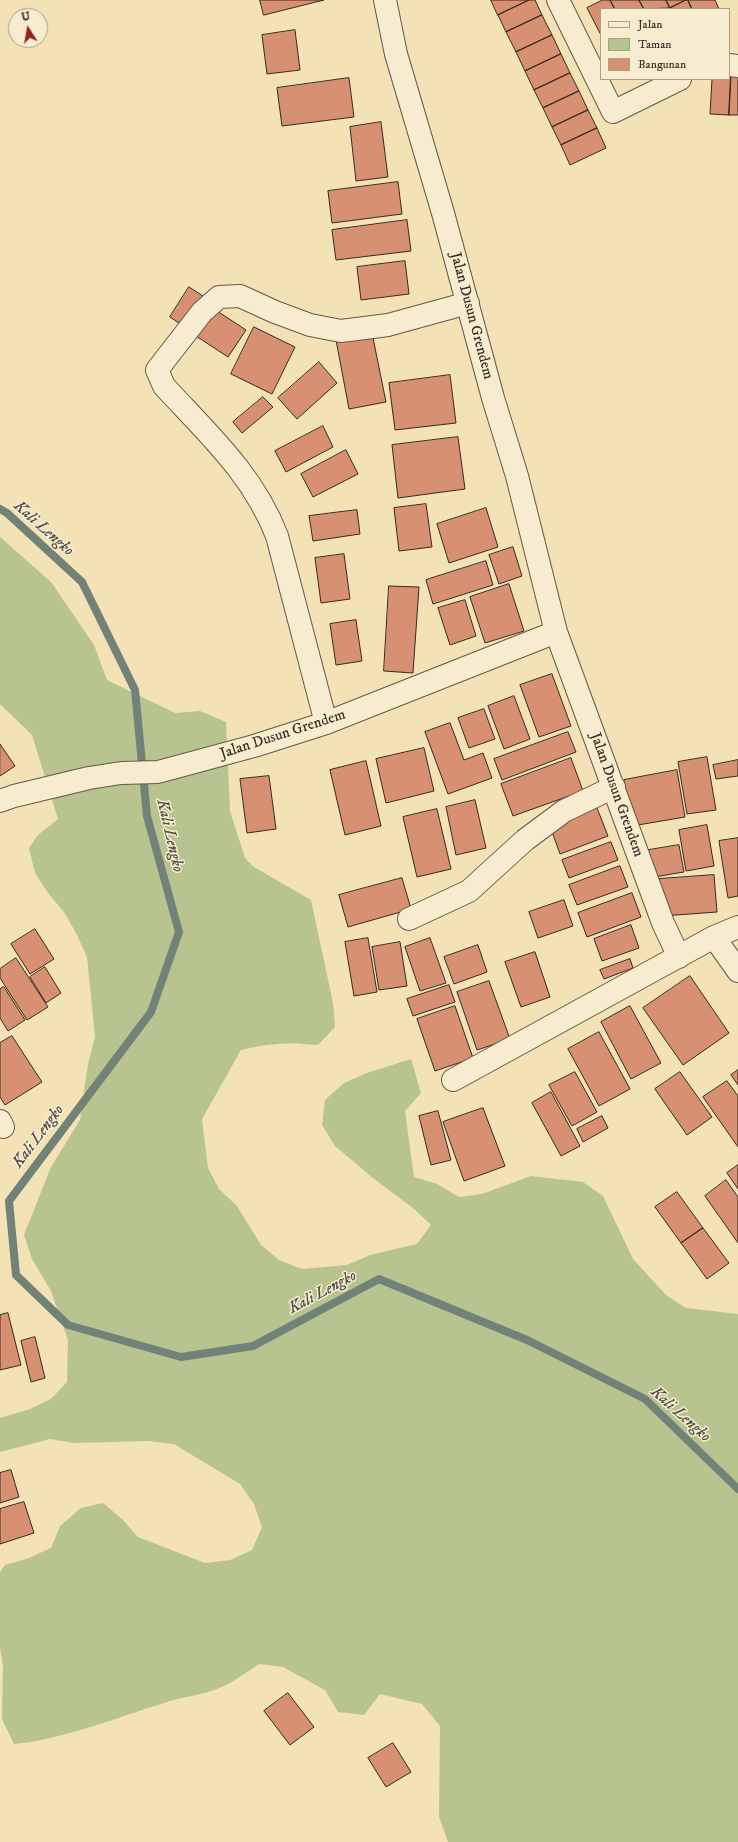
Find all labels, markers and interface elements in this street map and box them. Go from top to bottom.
north arrow [8,8,48,48]
legend [600,8,730,80]
text: U [20,10,31,25]
text: Jalan [638,17,663,32]
text: Taman [638,37,672,52]
text: Bangunan [638,57,686,72]
street label: Jalan Dusun Grendem [445,251,497,381]
water label: Kali Lengko [9,497,77,561]
street label: Jalan Dusun Grendem [218,706,348,764]
street label: Jalan Dusun Grendem [585,730,647,860]
water label: Kali Lengko [151,798,187,874]
water label: Kali Lengko [9,1102,69,1172]
water label: Kali Lengko [286,1267,360,1319]
water label: Kali Lengko [646,1383,714,1447]

